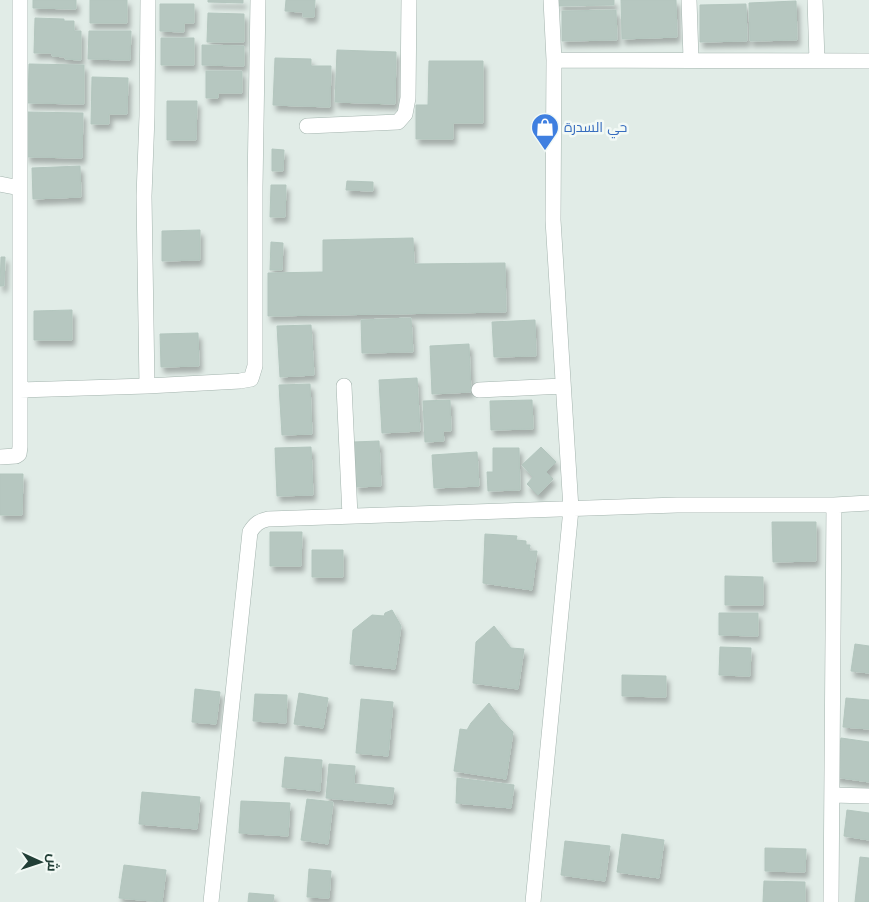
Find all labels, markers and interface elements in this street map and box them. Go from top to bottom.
shop icon: حي السدرة [530,112,560,151]
place label: حي السدرة [564,117,627,139]
north arrow [15,837,65,887]
text: ش [43,853,63,872]

